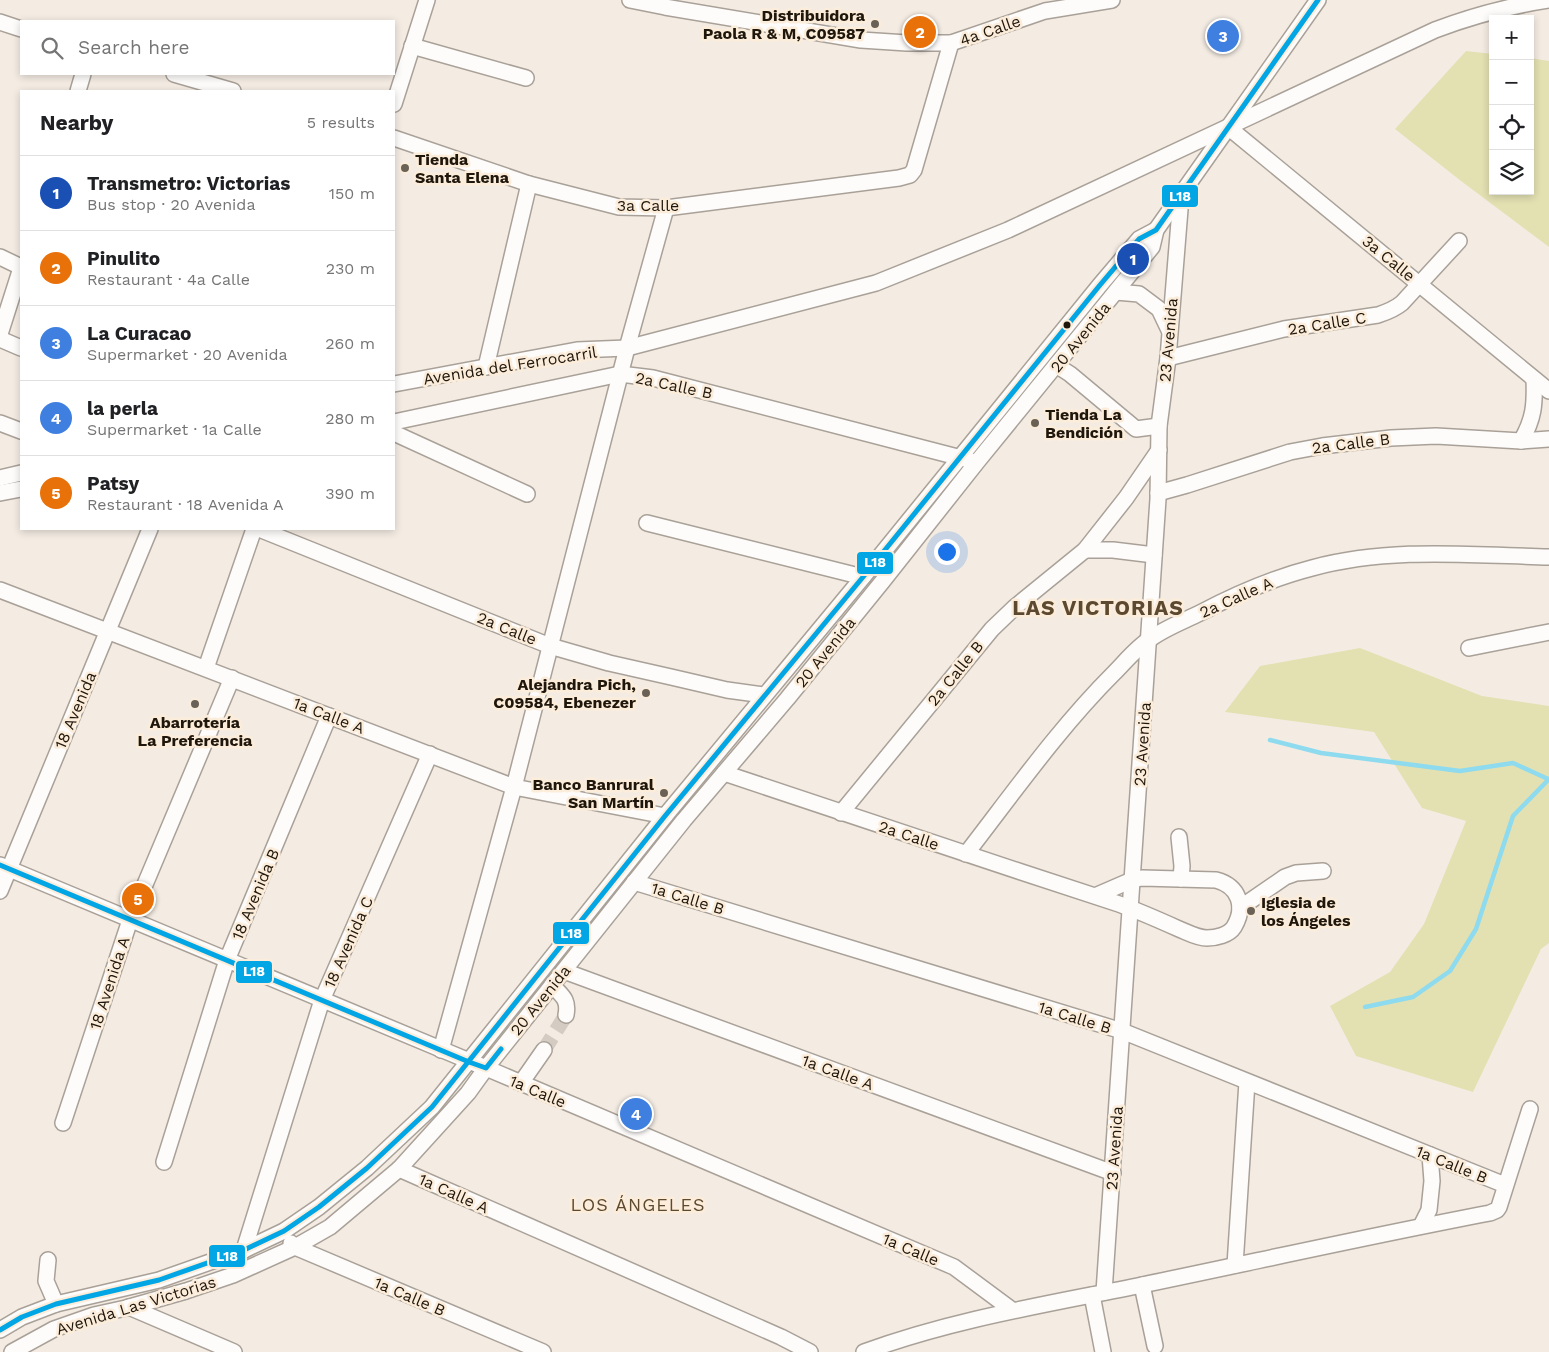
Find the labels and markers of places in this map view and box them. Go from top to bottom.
place label: Distribuidora Paola R & M, C09587 [703,6,866,43]
pin: 2 [904,13,936,51]
pin: 3 [1207,17,1239,55]
marker: Distribuidora Paola R & M, C09587 [869,18,881,30]
place label: Tienda Santa Elena [415,150,510,187]
marker: Tienda Santa Elena [399,162,411,174]
pin: 1 [1117,240,1149,278]
unlabelled marker [1062,320,1072,330]
place label: Tienda La Bendición [1045,405,1123,442]
marker: Tienda La Bendición [1029,417,1041,429]
place label: Alejandra Pich, C09584, Ebenezer [493,675,636,712]
marker: Alejandra Pich, C09584, Ebenezer [640,687,652,699]
marker: Abarrotería La Preferencia [189,698,201,710]
place label: Abarrotería La Preferencia [138,713,253,750]
place label: Banco Banrural San Martín [532,775,655,812]
marker: Banco Banrural San Martín [658,787,670,799]
pin: 5 [122,880,154,918]
place label: Iglesia de los Ángeles [1261,893,1351,930]
marker: Iglesia de los Ángeles [1245,905,1257,917]
pin: 4 [620,1095,652,1133]

